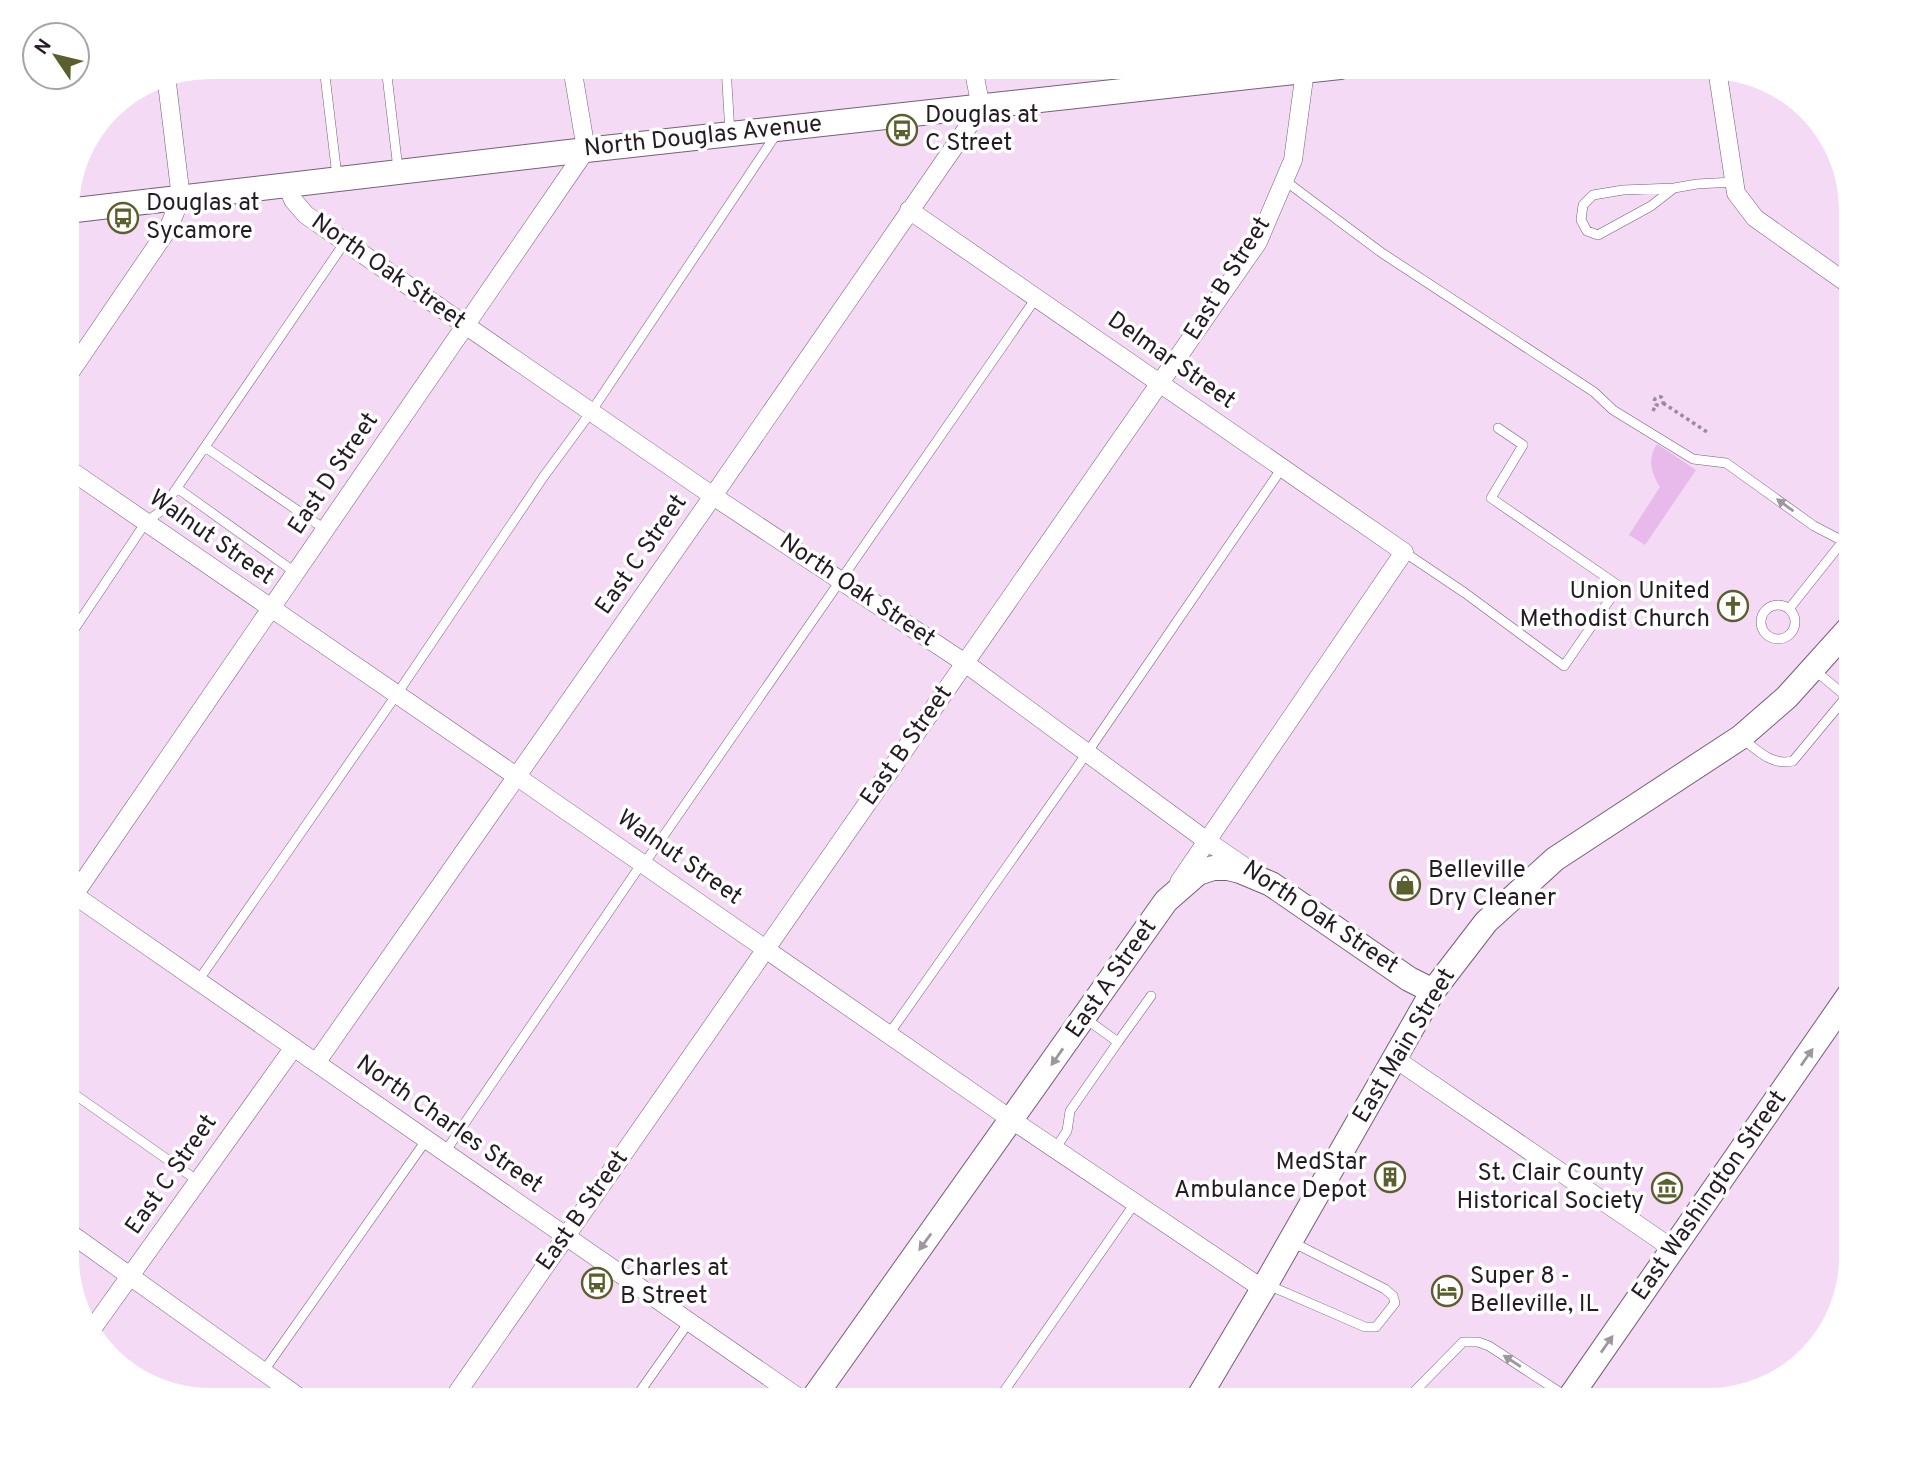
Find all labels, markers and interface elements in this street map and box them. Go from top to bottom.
north arrow [21,21,91,91]
text: N [30,35,57,60]
place label: Douglas at C Street [925,101,1039,159]
street label: North Douglas Avenue [582,110,824,164]
bus stop icon: Douglas at C Street [885,113,919,147]
place label: Douglas at Sycamore [146,189,260,247]
bus stop icon: Douglas at Sycamore [106,201,140,235]
street label: North Oak Street [305,208,471,336]
street label: East B Street [1178,212,1278,346]
street label: Delmar Street [1101,306,1241,416]
street label: East D Street [282,407,386,541]
street label: Walnut Street [142,484,280,592]
street label: East C Street [590,489,694,621]
one-way arrow [1776,498,1794,512]
street label: North Oak Street [773,528,941,654]
place label: Union United Methodist Church [1519,577,1710,635]
church icon: Union United Methodist Church [1716,589,1750,623]
street label: East B Street [855,680,959,812]
street label: Walnut Street [610,804,748,912]
street label: North Oak Street [1236,855,1404,981]
place label: Belleville Dry Cleaner [1428,856,1556,914]
shop icon: Belleville Dry Cleaner [1388,868,1422,902]
street label: East A Street [1060,914,1164,1044]
street label: East Main Street [1347,963,1463,1129]
one-way arrow [1050,1048,1064,1066]
one-way arrow [1800,1048,1814,1066]
street label: North Charles Street [350,1049,548,1201]
street label: East Washington Street [1626,1085,1794,1307]
street label: East C Street [120,1109,224,1241]
street label: East B Street [531,1145,635,1277]
place label: MedStar Ambulance Depot [1174,1148,1367,1206]
place label: St. Clair County Historical Society [1457,1159,1644,1217]
building icon: MedStar Ambulance Depot [1373,1160,1407,1194]
museum icon: St. Clair County Historical Society [1650,1171,1684,1205]
one-way arrow [918,1233,932,1252]
place label: Charles at B Street [620,1254,729,1312]
place label: Super 8 - Belleville, IL [1470,1262,1599,1320]
bus stop icon: Charles at B Street [580,1266,614,1300]
hotel icon: Super 8 - Belleville, IL [1430,1274,1464,1308]
one-way arrow [1600,1335,1614,1353]
one-way arrow [1502,1355,1522,1368]

